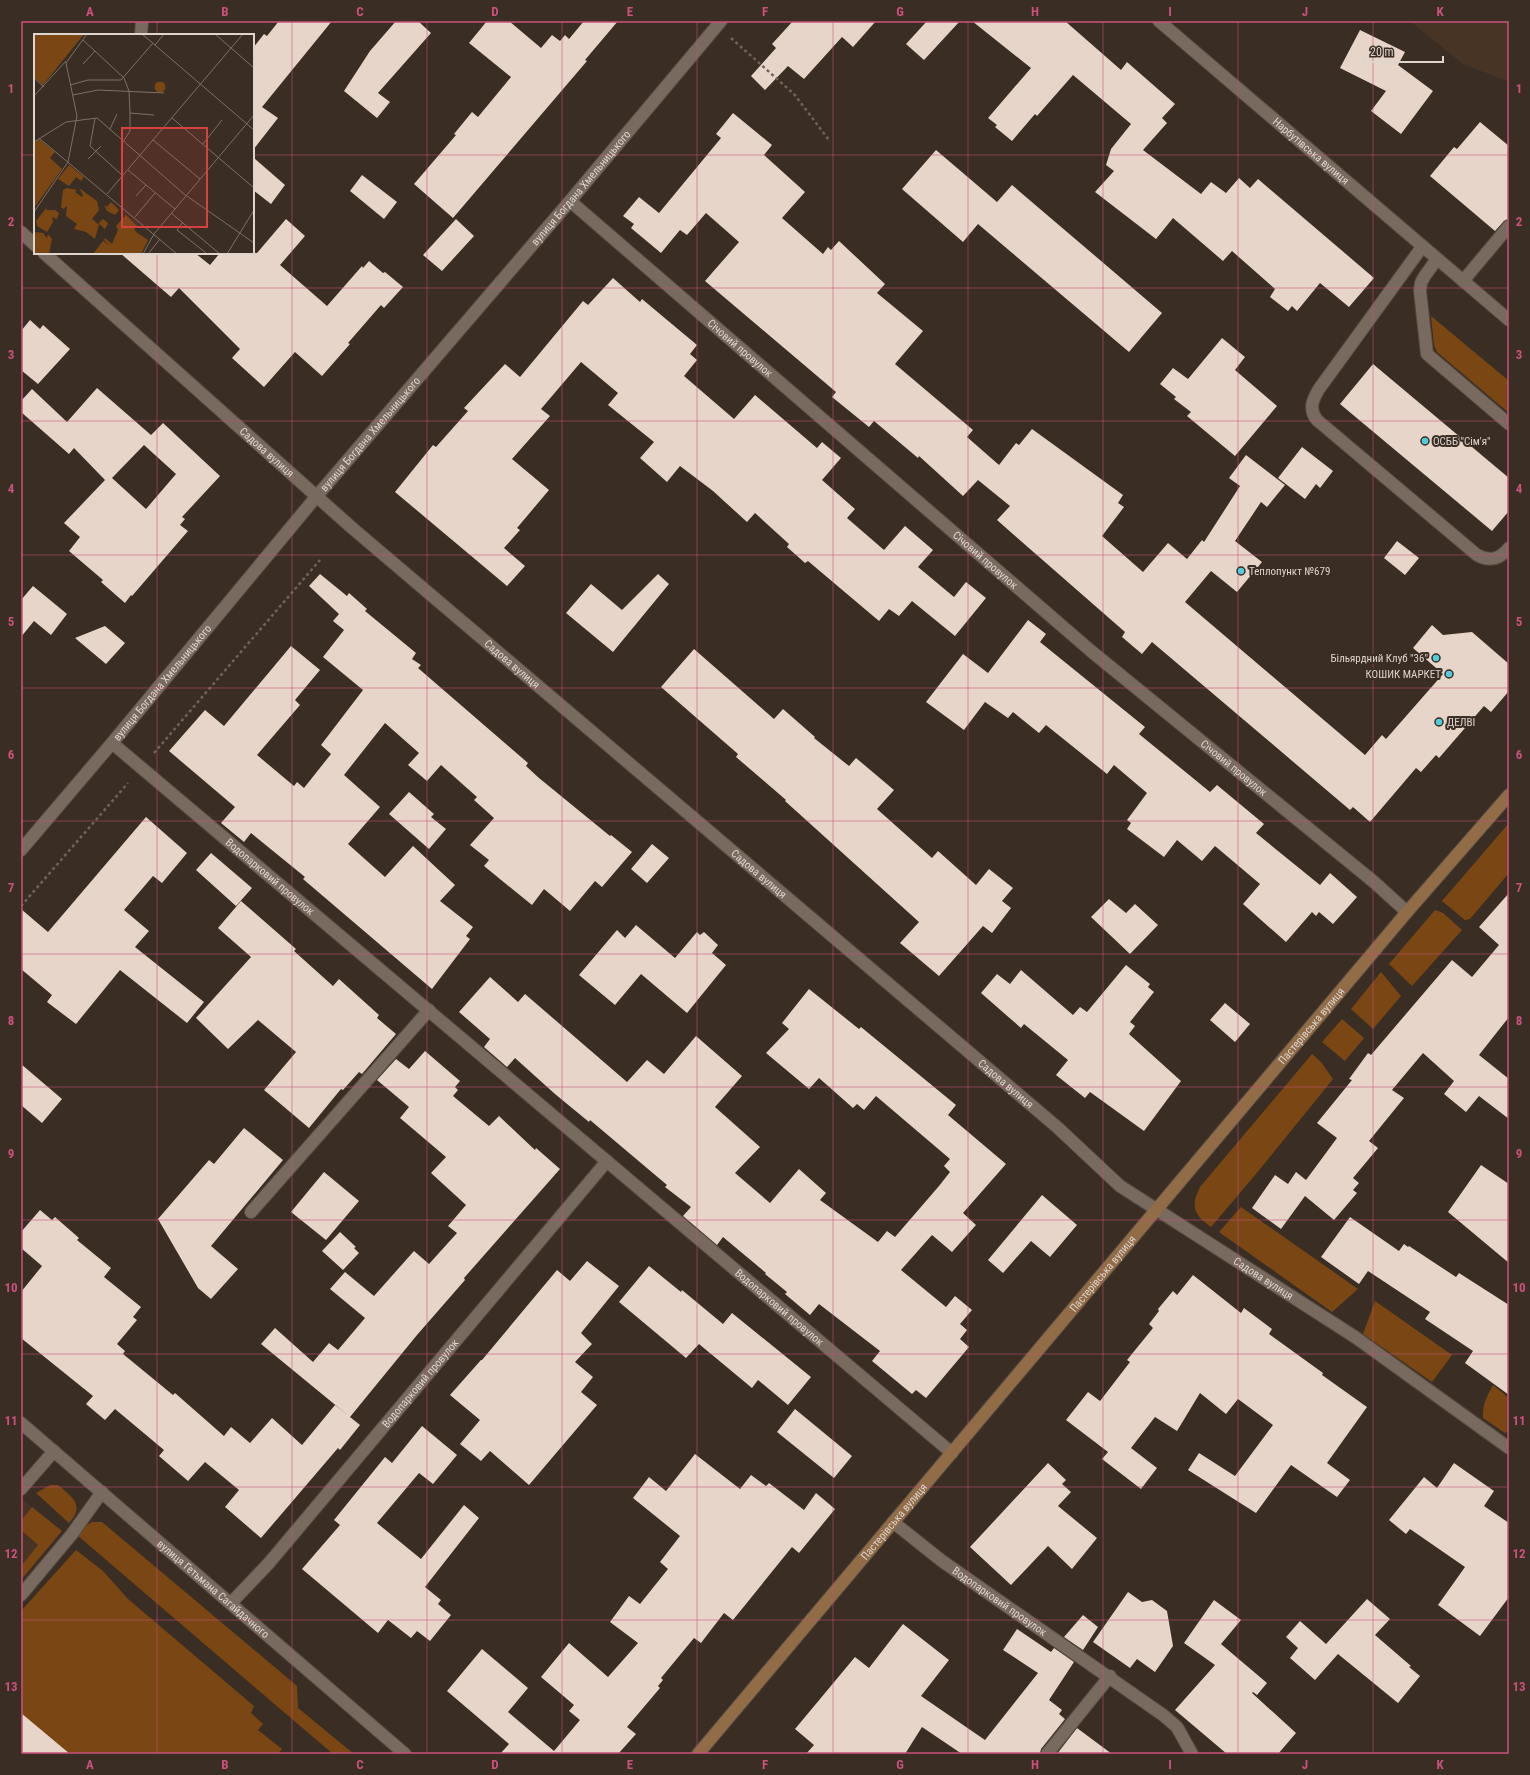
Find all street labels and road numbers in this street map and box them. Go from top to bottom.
street label: Нарбутівська вулиця [1270,115,1351,187]
street label: вулиця Богдана Хмельницького [529,128,634,248]
street label: Січовий провулок [705,317,776,381]
street label: вулиця Богдана Хмельницького [318,374,423,494]
street label: Садова вулиця [237,425,297,480]
street label: Січовий провулок [950,529,1021,592]
street label: вулиця Богдана Хмельницького [111,622,215,743]
street label: Садова вулиця [482,637,542,692]
street label: Січовий провулок [1198,737,1270,799]
street label: Водопарковий провулок [223,836,317,919]
street label: Садова вулиця [728,847,789,901]
street label: Пастерівська вулиця [1276,985,1347,1067]
street label: Садова вулиця [975,1057,1036,1111]
street label: Пастерівська вулиця [1067,1233,1139,1315]
street label: Садова вулиця [1231,1255,1296,1303]
street label: Водопарковий провулок [732,1267,827,1349]
street label: Водопарковий провулок [380,1336,462,1431]
street label: Пастерівська вулиця [858,1481,930,1563]
street label: вулиця Гетьмана Сагайдачного [154,1537,272,1641]
street label: Водопарковий провулок [950,1564,1050,1639]

